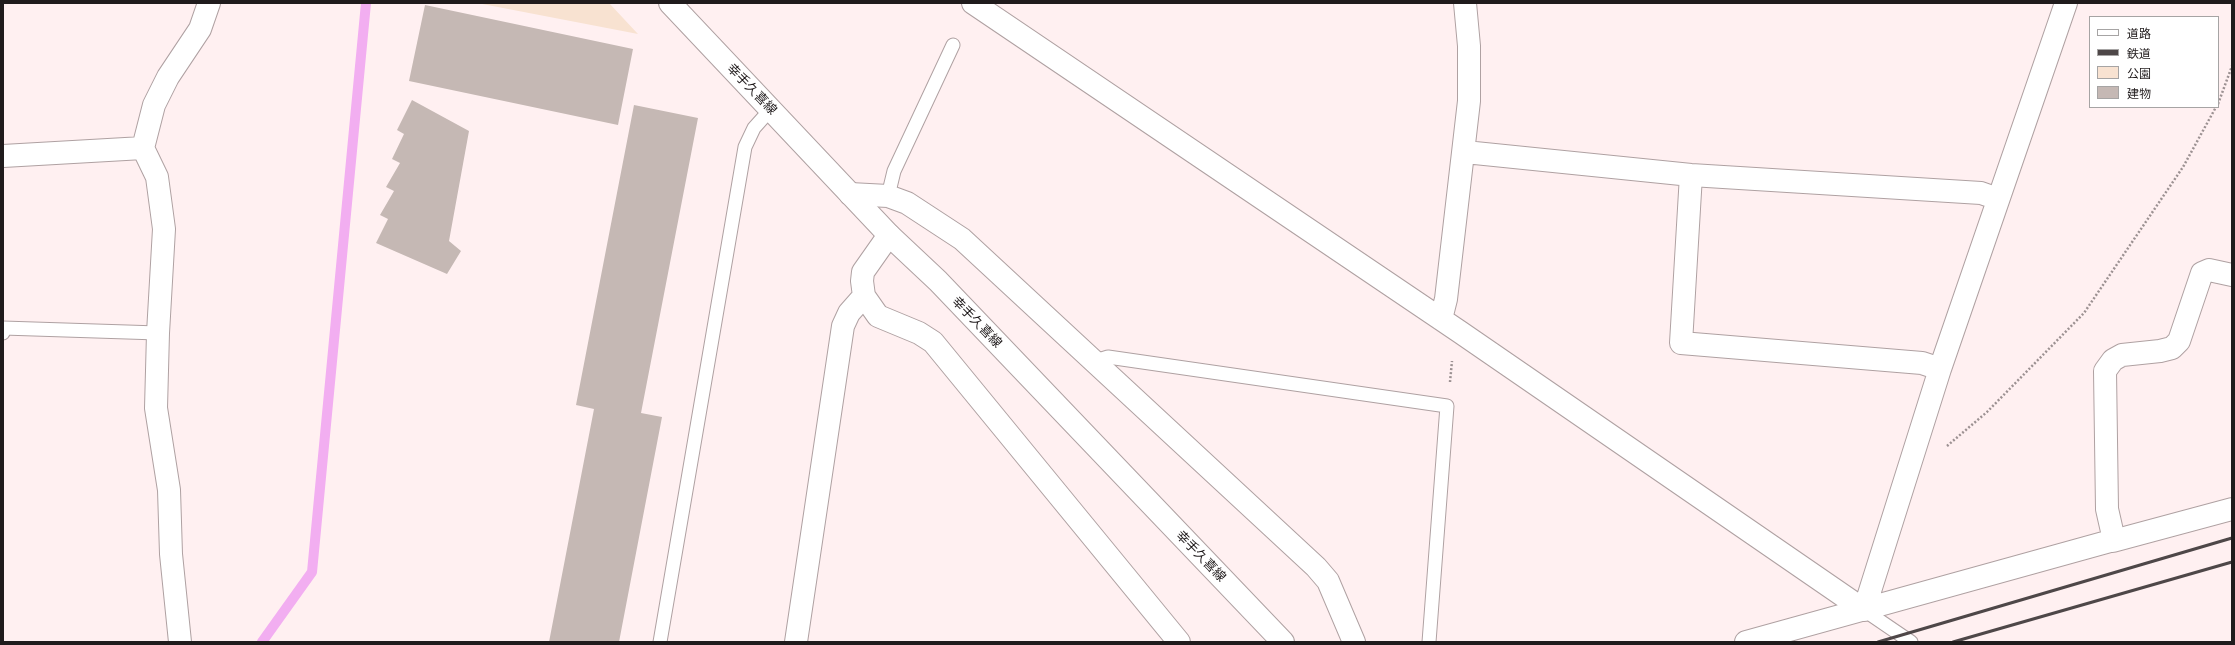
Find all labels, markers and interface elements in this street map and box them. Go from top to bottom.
legend [2089,16,2219,108]
text: 道路 [2127,26,2151,40]
text: 鉄道 [2127,46,2151,60]
street label: 幸手久喜線 [724,60,780,118]
text: 公園 [2127,66,2151,80]
text: 建物 [2127,86,2151,100]
street label: 幸手久喜線 [949,293,1005,351]
street label: 幸手久喜線 [1173,527,1229,585]

